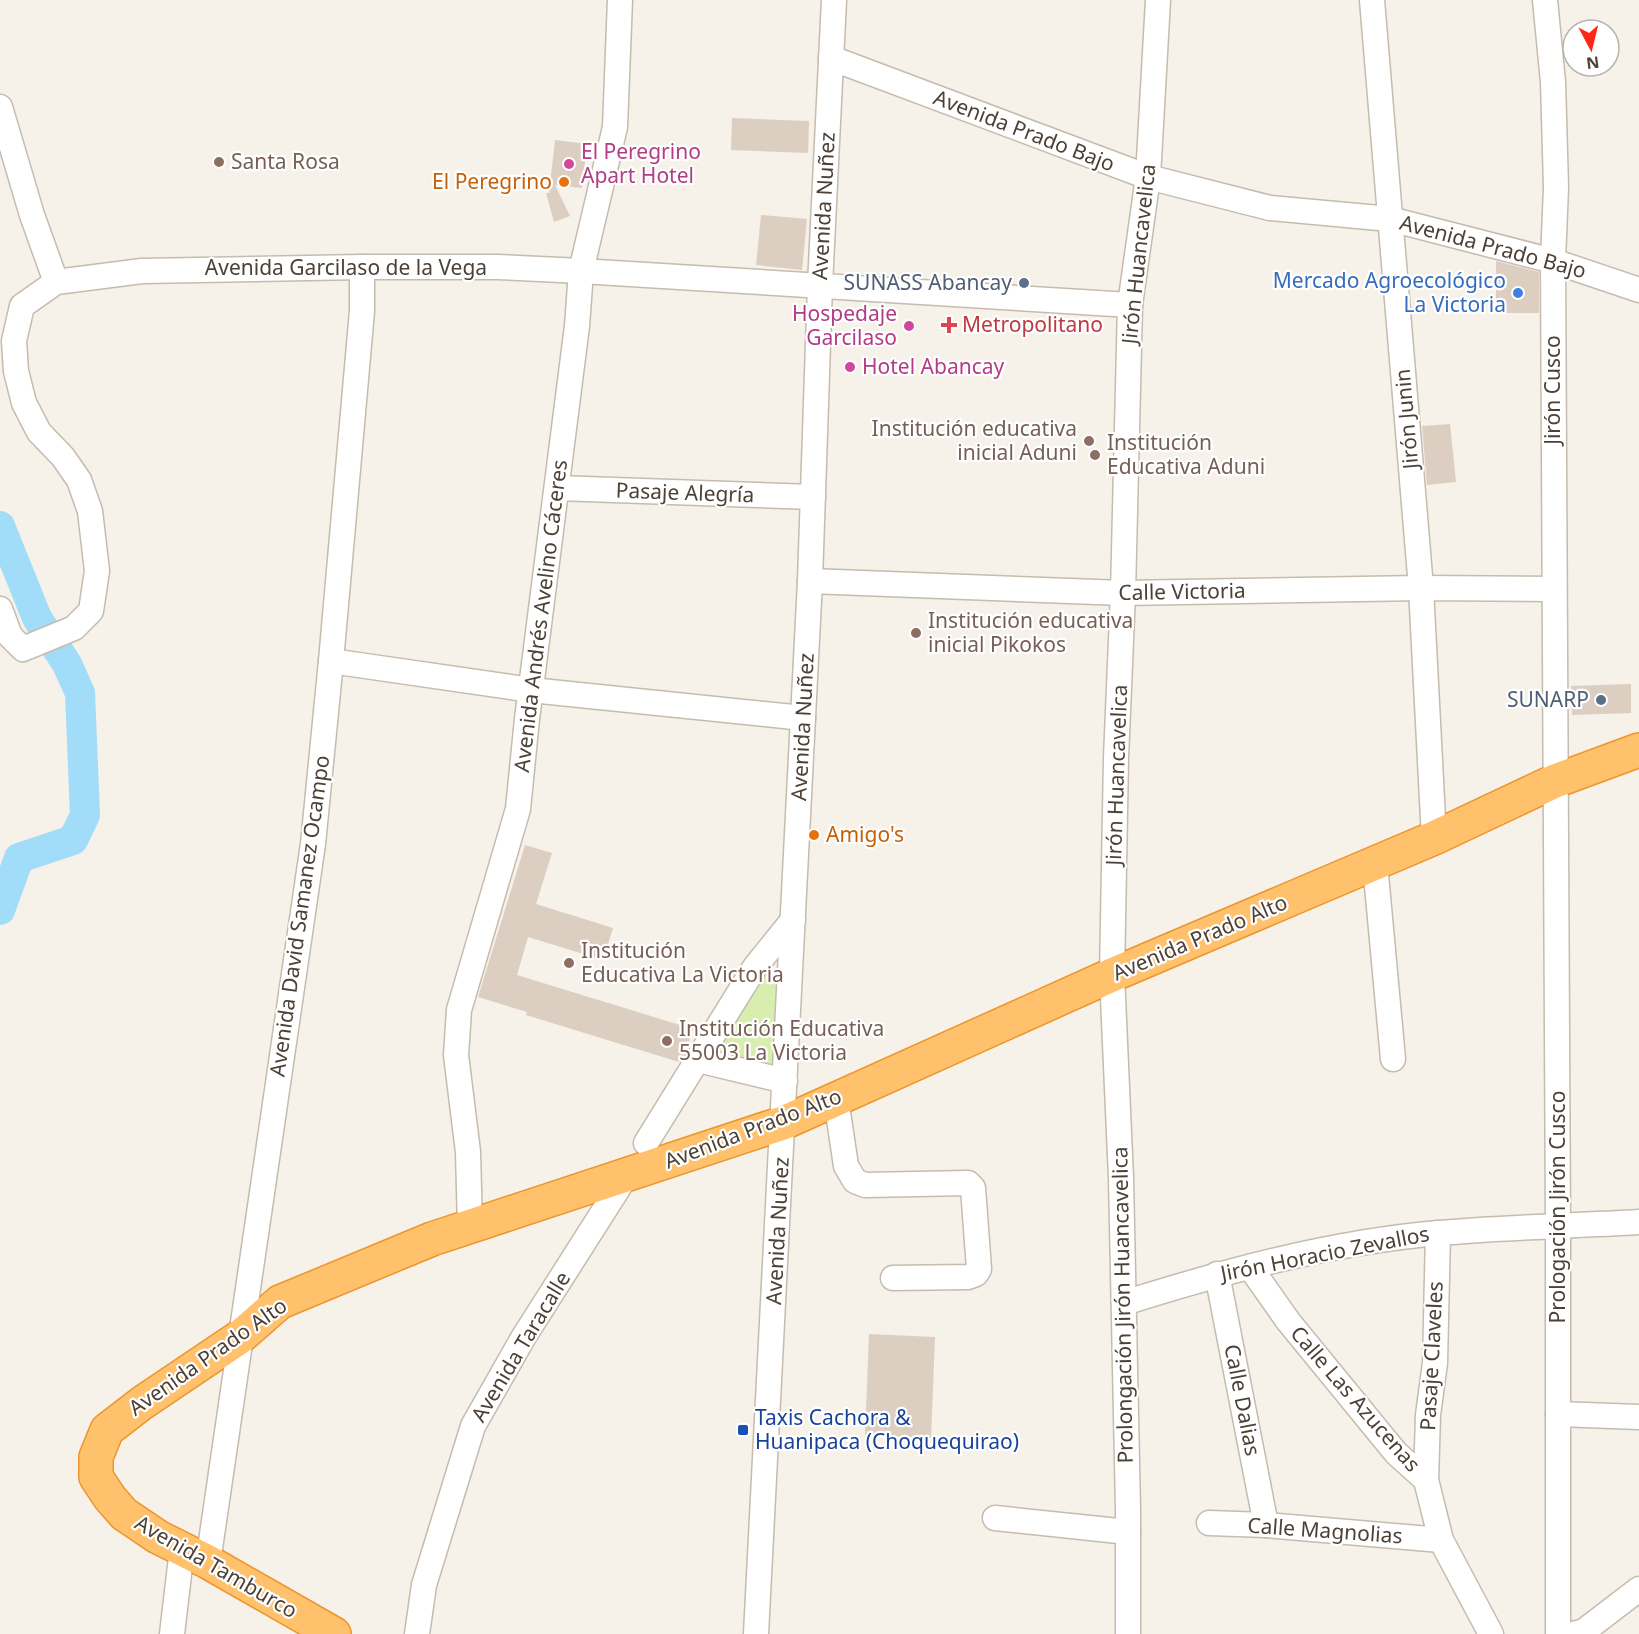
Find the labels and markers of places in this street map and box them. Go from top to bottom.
place label: El Peregrino Apart Hotel [581,137,701,189]
place label: Santa Rosa [231,147,340,175]
marker: Santa Rosa [212,155,226,169]
marker: El Peregrino Apart Hotel [562,157,576,171]
place label: El Peregrino [432,167,552,195]
marker: El Peregrino [557,175,571,189]
place label: Mercado Agroecológico La Victoria [1273,266,1506,318]
place label: SUNASS Abancay [844,268,1012,296]
marker: SUNASS Abancay [1017,276,1031,290]
marker: Mercado Agroecológico La Victoria [1511,286,1525,300]
place label: Hospedaje Garcilaso [792,299,897,351]
place label: Metropolitano [962,310,1103,338]
marker: Metropolitano [940,316,958,334]
marker: Hospedaje Garcilaso [902,319,916,333]
place label: Hotel Abancay [862,352,1005,380]
marker: Hotel Abancay [843,360,857,374]
place label: Institución educativa inicial Aduni [872,414,1077,466]
place label: Institución Educativa Aduni [1107,428,1265,480]
marker: Institución educativa inicial Aduni [1082,434,1096,448]
marker: Institución Educativa Aduni [1088,448,1102,462]
place label: Institución educativa inicial Pikokos [928,606,1133,658]
marker: Institución educativa inicial Pikokos [909,626,923,640]
place label: SUNARP [1507,685,1589,713]
marker: SUNARP [1594,693,1608,707]
place label: Amigo's [826,820,904,848]
marker: Amigo's [807,828,821,842]
place label: Institución Educativa La Victoria [581,936,784,988]
marker: Institución Educativa La Victoria [562,956,576,970]
place label: Institución Educativa 55003 La Victoria [679,1014,884,1066]
marker: Institución Educativa 55003 La Victoria [660,1034,674,1048]
place label: Taxis Cachora & Huanipaca (Choquequirao) [755,1403,1019,1455]
marker: Taxis Cachora & Huanipaca (Choquequirao) [736,1423,750,1437]

